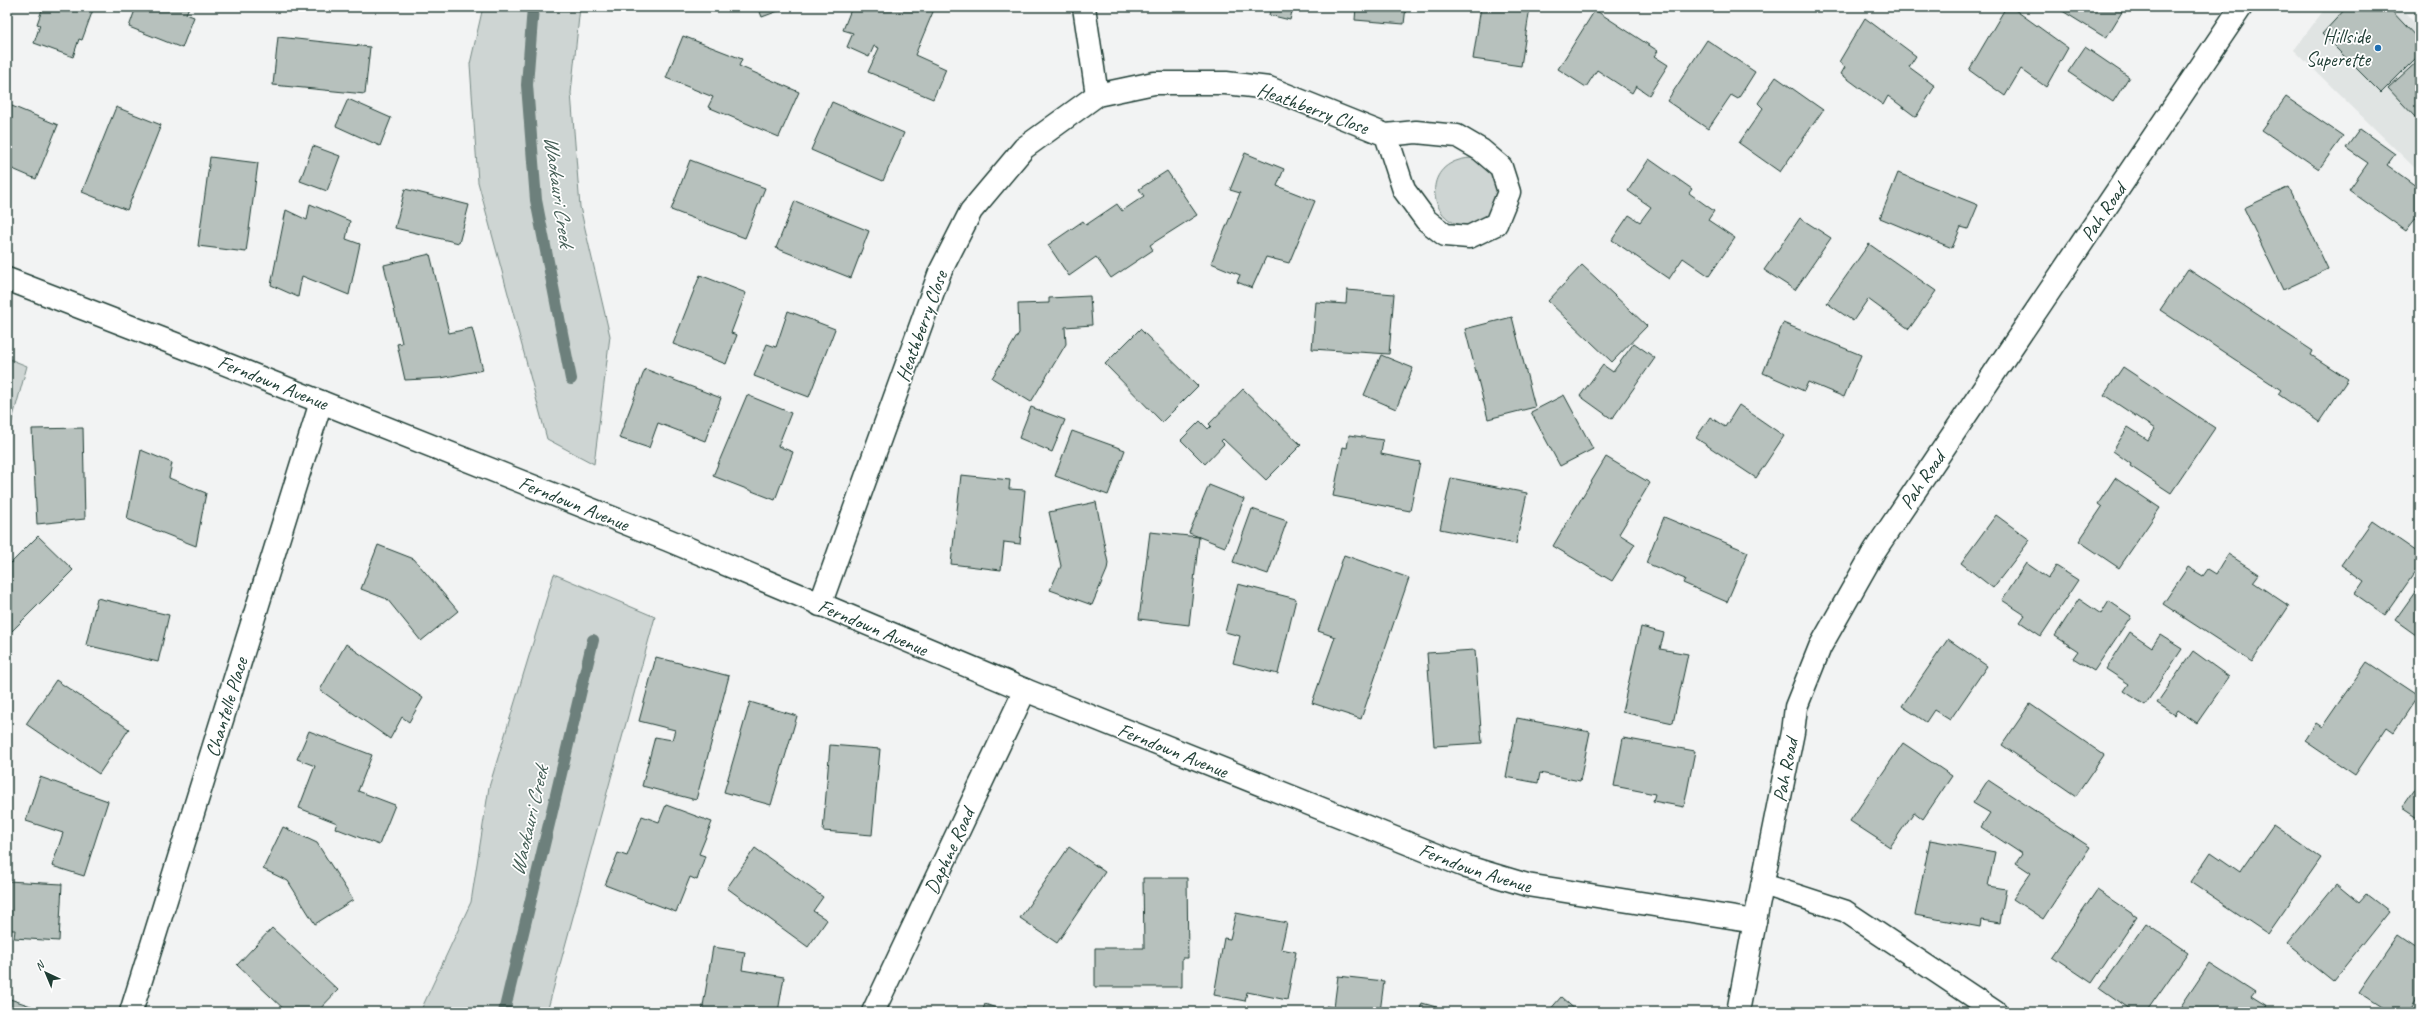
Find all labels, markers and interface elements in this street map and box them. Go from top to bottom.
place label: Hillside Superette [2306,24,2371,72]
marker: Hillside Superette [2373,43,2383,53]
street label: Heathberry Close [1254,77,1373,141]
water label: Waokauri Creek [538,134,580,251]
street label: Pah Road [2075,176,2134,246]
street label: Heathberry Close [890,266,954,385]
street label: Ferndown Avenue [214,349,333,416]
street label: Pah Road [1894,444,1953,514]
street label: Ferndown Avenue [515,470,634,537]
street label: Ferndown Avenue [814,593,933,662]
street label: Chantelle Place [200,653,254,760]
street label: Ferndown Avenue [1114,717,1233,784]
street label: Pah Road [1767,733,1805,804]
water label: Waokauri Creek [504,761,555,878]
street label: Daphne Road [919,802,981,898]
street label: Ferndown Avenue [1415,837,1534,899]
north arrow [26,953,66,993]
text: N [32,957,48,973]

